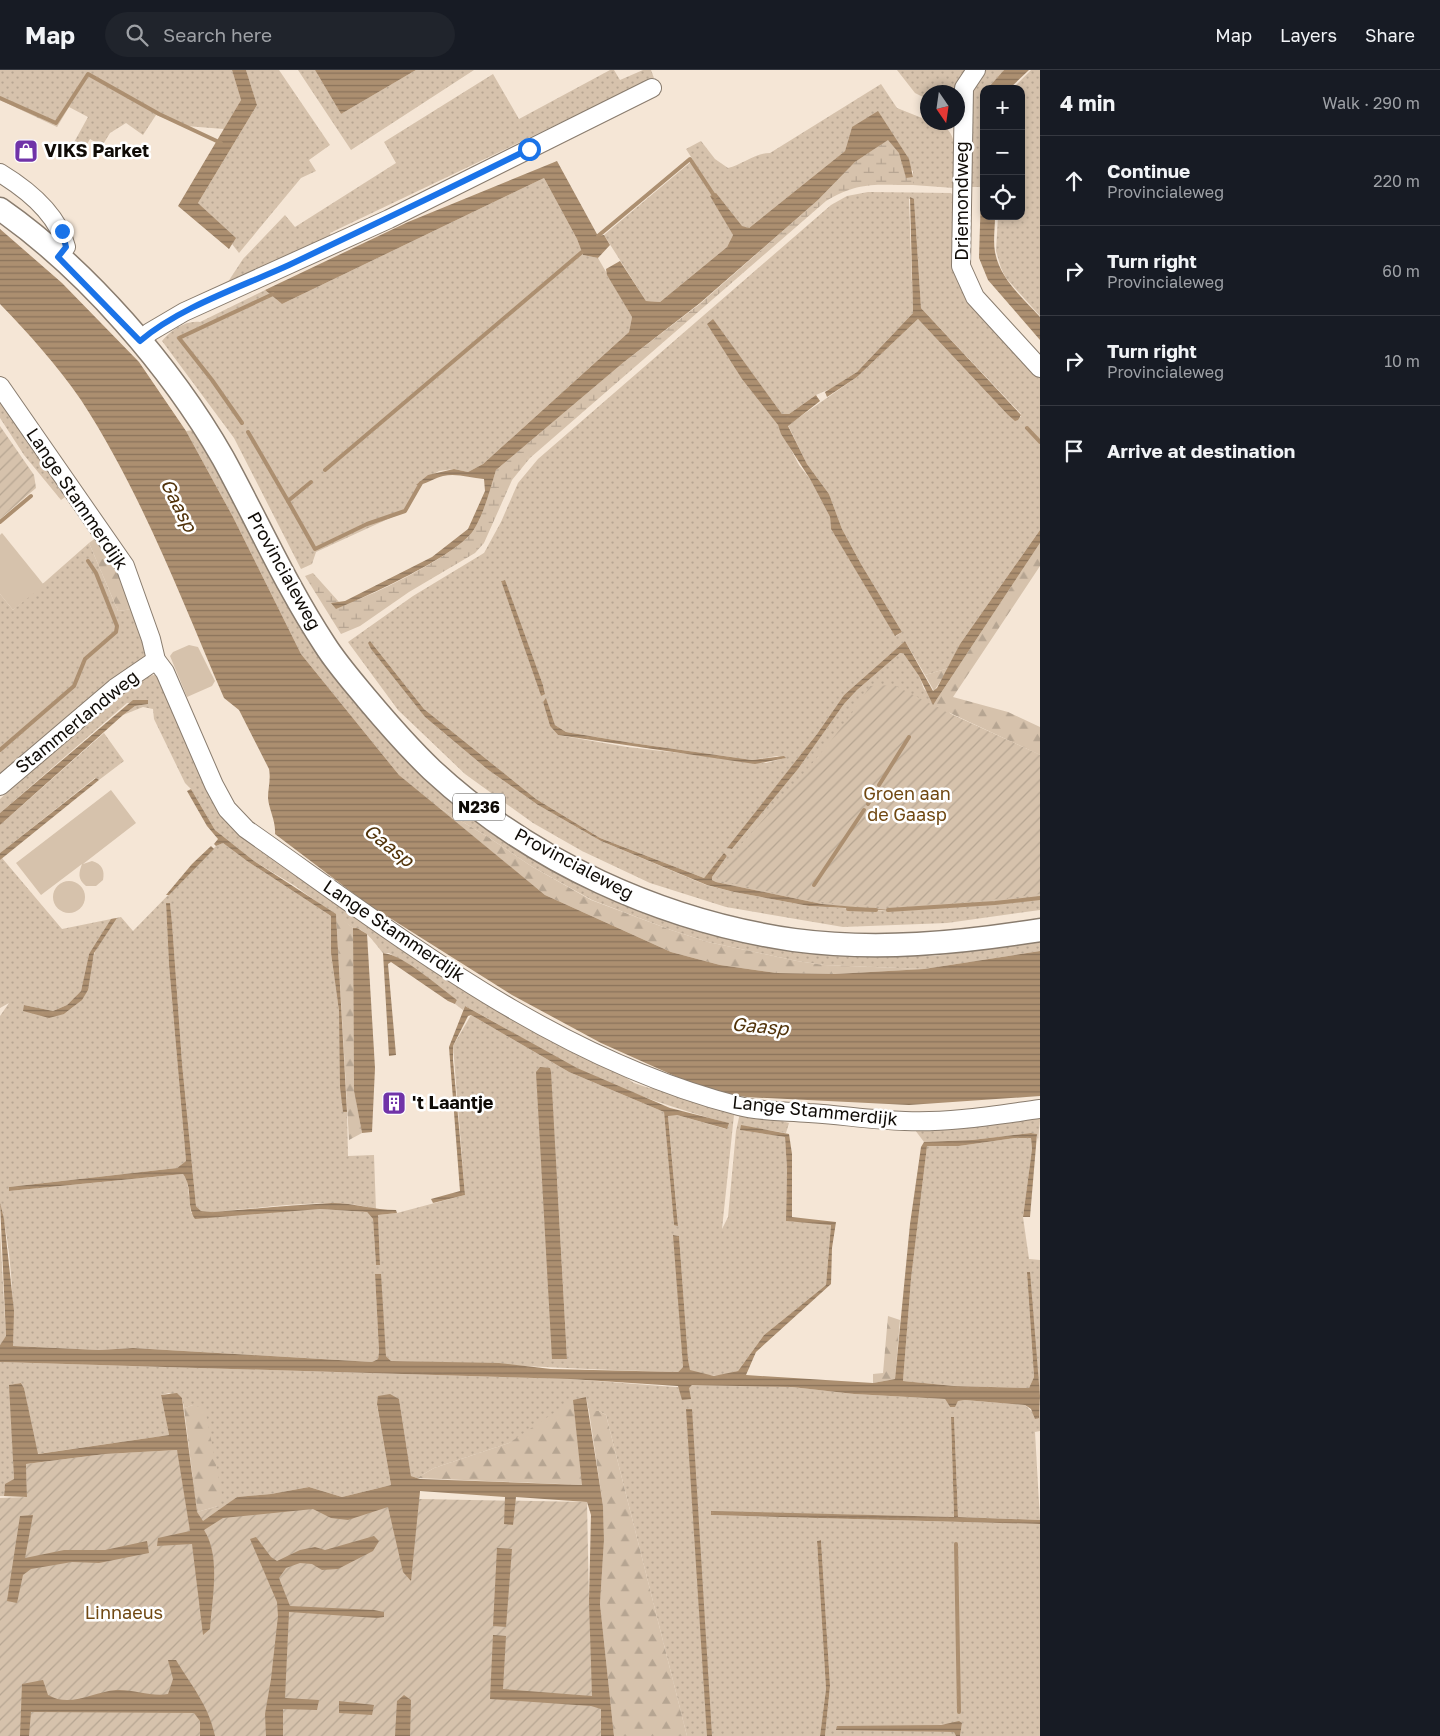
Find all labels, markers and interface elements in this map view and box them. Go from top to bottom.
search box [105,12,455,57]
text: Map [25,20,75,49]
icon: search [123,21,151,49]
text: Search here [163,23,272,46]
text: Map [1215,24,1252,46]
text: Layers [1280,24,1337,46]
text: Share [1365,24,1415,46]
north arrow [920,85,965,130]
map controls [980,85,1025,220]
button: + [980,85,1025,130]
text: 4 min [1060,90,1115,116]
text: Walk · 290 m [1322,93,1420,113]
button: − [980,130,1025,175]
shop icon: VIKS Parket [13,138,39,164]
route start [518,138,541,161]
place label: VIKS Parket [44,139,149,161]
street label: Driemondweg [950,141,972,261]
text: Continue [1107,159,1190,182]
icon: ahead [1060,167,1088,195]
text: 220 m [1373,171,1420,191]
button: locate [980,175,1025,220]
text: Provincialeweg [1107,182,1224,202]
route end [51,220,74,243]
text: Turn right [1107,249,1197,272]
icon: right [1060,257,1088,285]
text: 60 m [1382,261,1420,281]
text: Provincialeweg [1107,272,1224,292]
text: Turn right [1107,339,1197,362]
icon: right [1060,347,1088,375]
text: 10 m [1384,351,1420,371]
text: Provincialeweg [1107,362,1224,382]
street label: Lange Stammerdijk [22,423,133,574]
icon: arrive [1060,437,1088,465]
text: Arrive at destination [1107,439,1295,462]
water label: Gaasp [156,474,203,536]
street label: Provincialeweg [243,508,326,633]
street label: Stammerlandweg [10,665,142,778]
park label: Groen aan de Gaasp [863,782,951,825]
road number: N236 [453,794,505,820]
water label: Gaasp [360,818,420,872]
street label: Provincialeweg [511,823,638,904]
street label: Lange Stammerdijk [319,875,470,986]
water label: Gaasp [731,1012,791,1040]
building icon: 't Laantje [381,1090,407,1116]
street label: Lange Stammerdijk [731,1090,899,1130]
place label: 't Laantje [412,1091,494,1113]
park label: Linnaeus [85,1601,163,1623]

